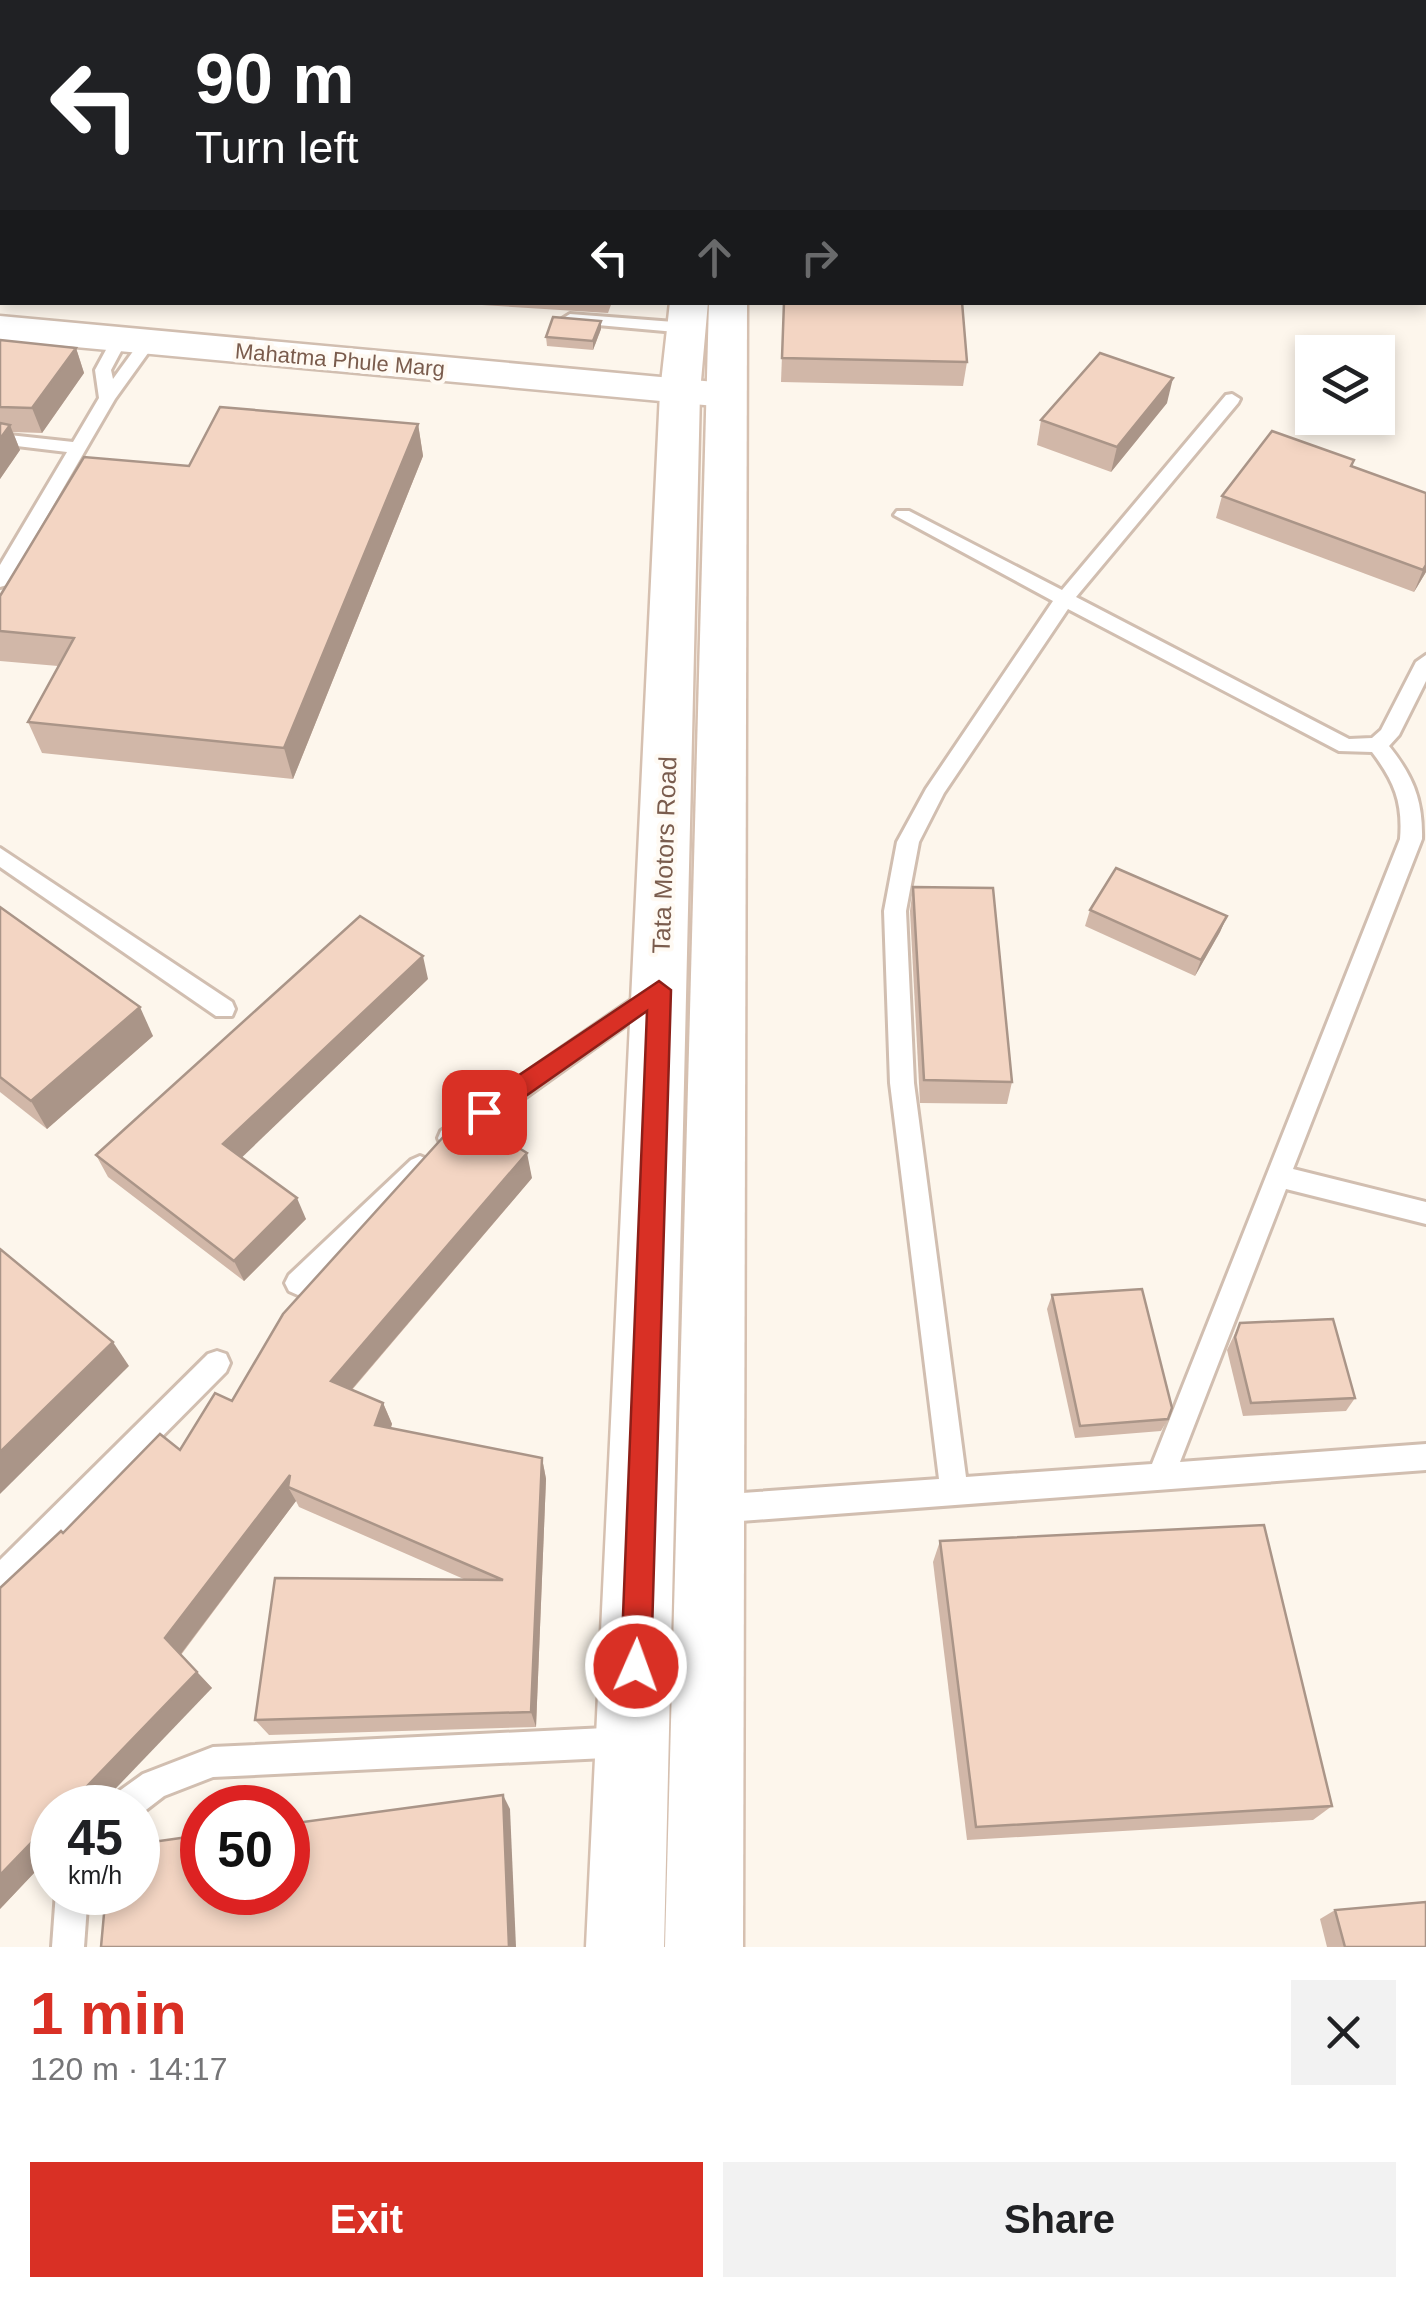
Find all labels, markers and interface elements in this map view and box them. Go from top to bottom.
icon: left [30,40,160,170]
text: 90 m [195,40,355,118]
text: Turn left [195,122,358,173]
icon: left [582,230,637,285]
icon: ahead [687,230,742,285]
icon: right [792,230,847,285]
map controls [1295,335,1395,435]
button: layers [1295,335,1395,435]
street label: Mahatma Phule Marg [234,338,446,382]
street label: Tata Motors Road [647,756,681,954]
pin [442,1070,527,1155]
icon: arrive [457,1085,512,1140]
position arrow [584,1614,688,1718]
speed limit sign: 50 [180,1785,310,1915]
text: 45 [67,1810,123,1866]
text: km/h [68,1861,122,1889]
text: 1 min [30,1980,187,2047]
button: close [1291,1980,1396,2085]
text: 120 m · 14:17 [30,2051,227,2087]
button: Exit [30,2162,703,2277]
button: Share [723,2162,1396,2277]

